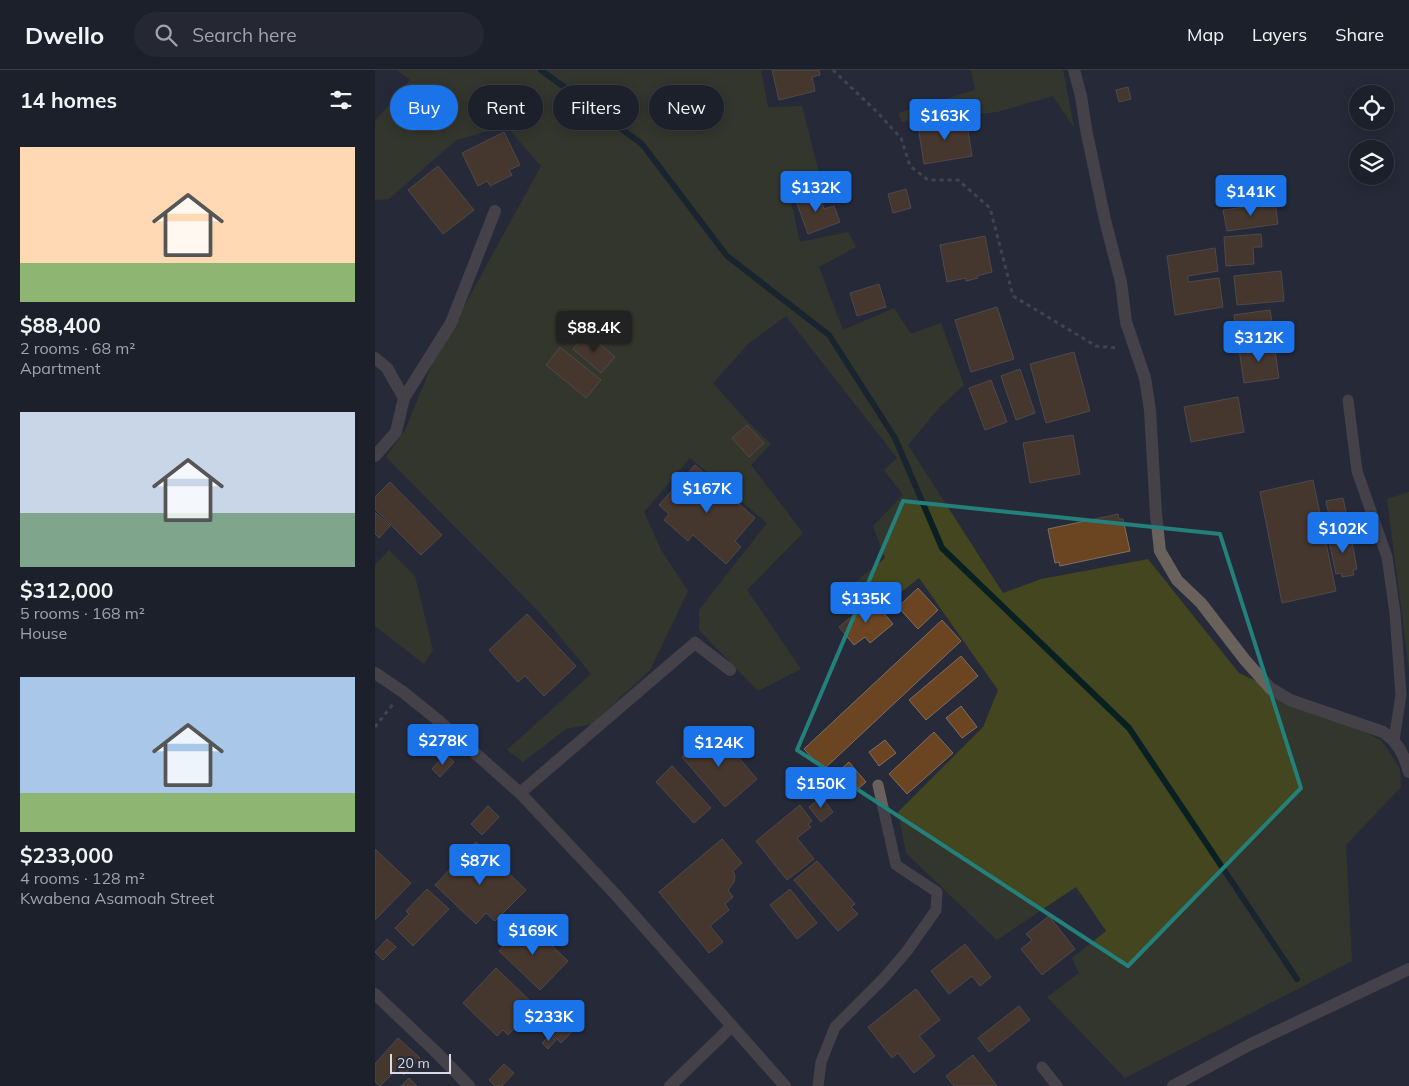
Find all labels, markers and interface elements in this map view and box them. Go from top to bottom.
search box [134,12,484,57]
text: Dwello [25,20,104,50]
icon: search [152,21,180,49]
text: Search here [192,23,297,47]
text: Map [1187,23,1224,46]
text: Layers [1252,23,1307,46]
text: Share [1335,23,1384,46]
chip: Buy [390,85,458,130]
chip: Rent [468,85,543,130]
chip: Filters [553,85,639,130]
chip: New [649,85,724,130]
map controls [1349,85,1394,185]
button: locate [1349,85,1394,130]
icon: filters [327,86,355,114]
text: 14 homes [20,87,117,113]
pin: $163K [910,98,980,141]
text: $163K [920,105,970,125]
button: layers [1349,140,1394,185]
pin: $132K [781,170,851,213]
pin: $141K [1216,174,1286,217]
text: $132K [791,177,841,197]
icon: home [143,180,233,270]
text: $141K [1226,181,1276,201]
pin: $88.4K [553,310,635,353]
text: $88,400 [20,312,101,338]
text: $88.4K [567,317,621,337]
pin: $312K [1224,320,1294,363]
text: $312K [1234,327,1284,347]
text: 2 rooms · 68 m² [20,338,135,358]
text: Apartment [20,358,101,378]
icon: home [143,445,233,535]
pin: $167K [672,472,742,514]
text: $167K [682,478,732,498]
pin: $102K [1308,512,1378,554]
text: $102K [1318,518,1368,538]
text: $312,000 [20,577,113,603]
pin: $135K [831,582,901,624]
text: $135K [841,588,891,608]
text: 5 rooms · 168 m² [20,603,145,623]
text: House [20,623,67,643]
icon: home [143,710,233,800]
pin: $278K [408,724,478,766]
pin: $124K [684,726,754,768]
text: $278K [418,730,468,750]
text: $124K [694,732,744,752]
pin: $150K [786,766,856,809]
text: $150K [796,773,846,793]
text: $233,000 [20,842,113,868]
pin: $87K [450,844,510,886]
text: $87K [460,850,500,870]
text: 4 rooms · 128 m² [20,868,145,888]
text: Kwabena Asamoah Street [20,888,214,908]
pin: $169K [498,914,568,956]
text: $169K [508,920,558,940]
pin: $233K [514,1000,584,1042]
text: $233K [524,1006,574,1026]
scale bar [390,1051,451,1074]
text: 20 m [397,1054,430,1072]

